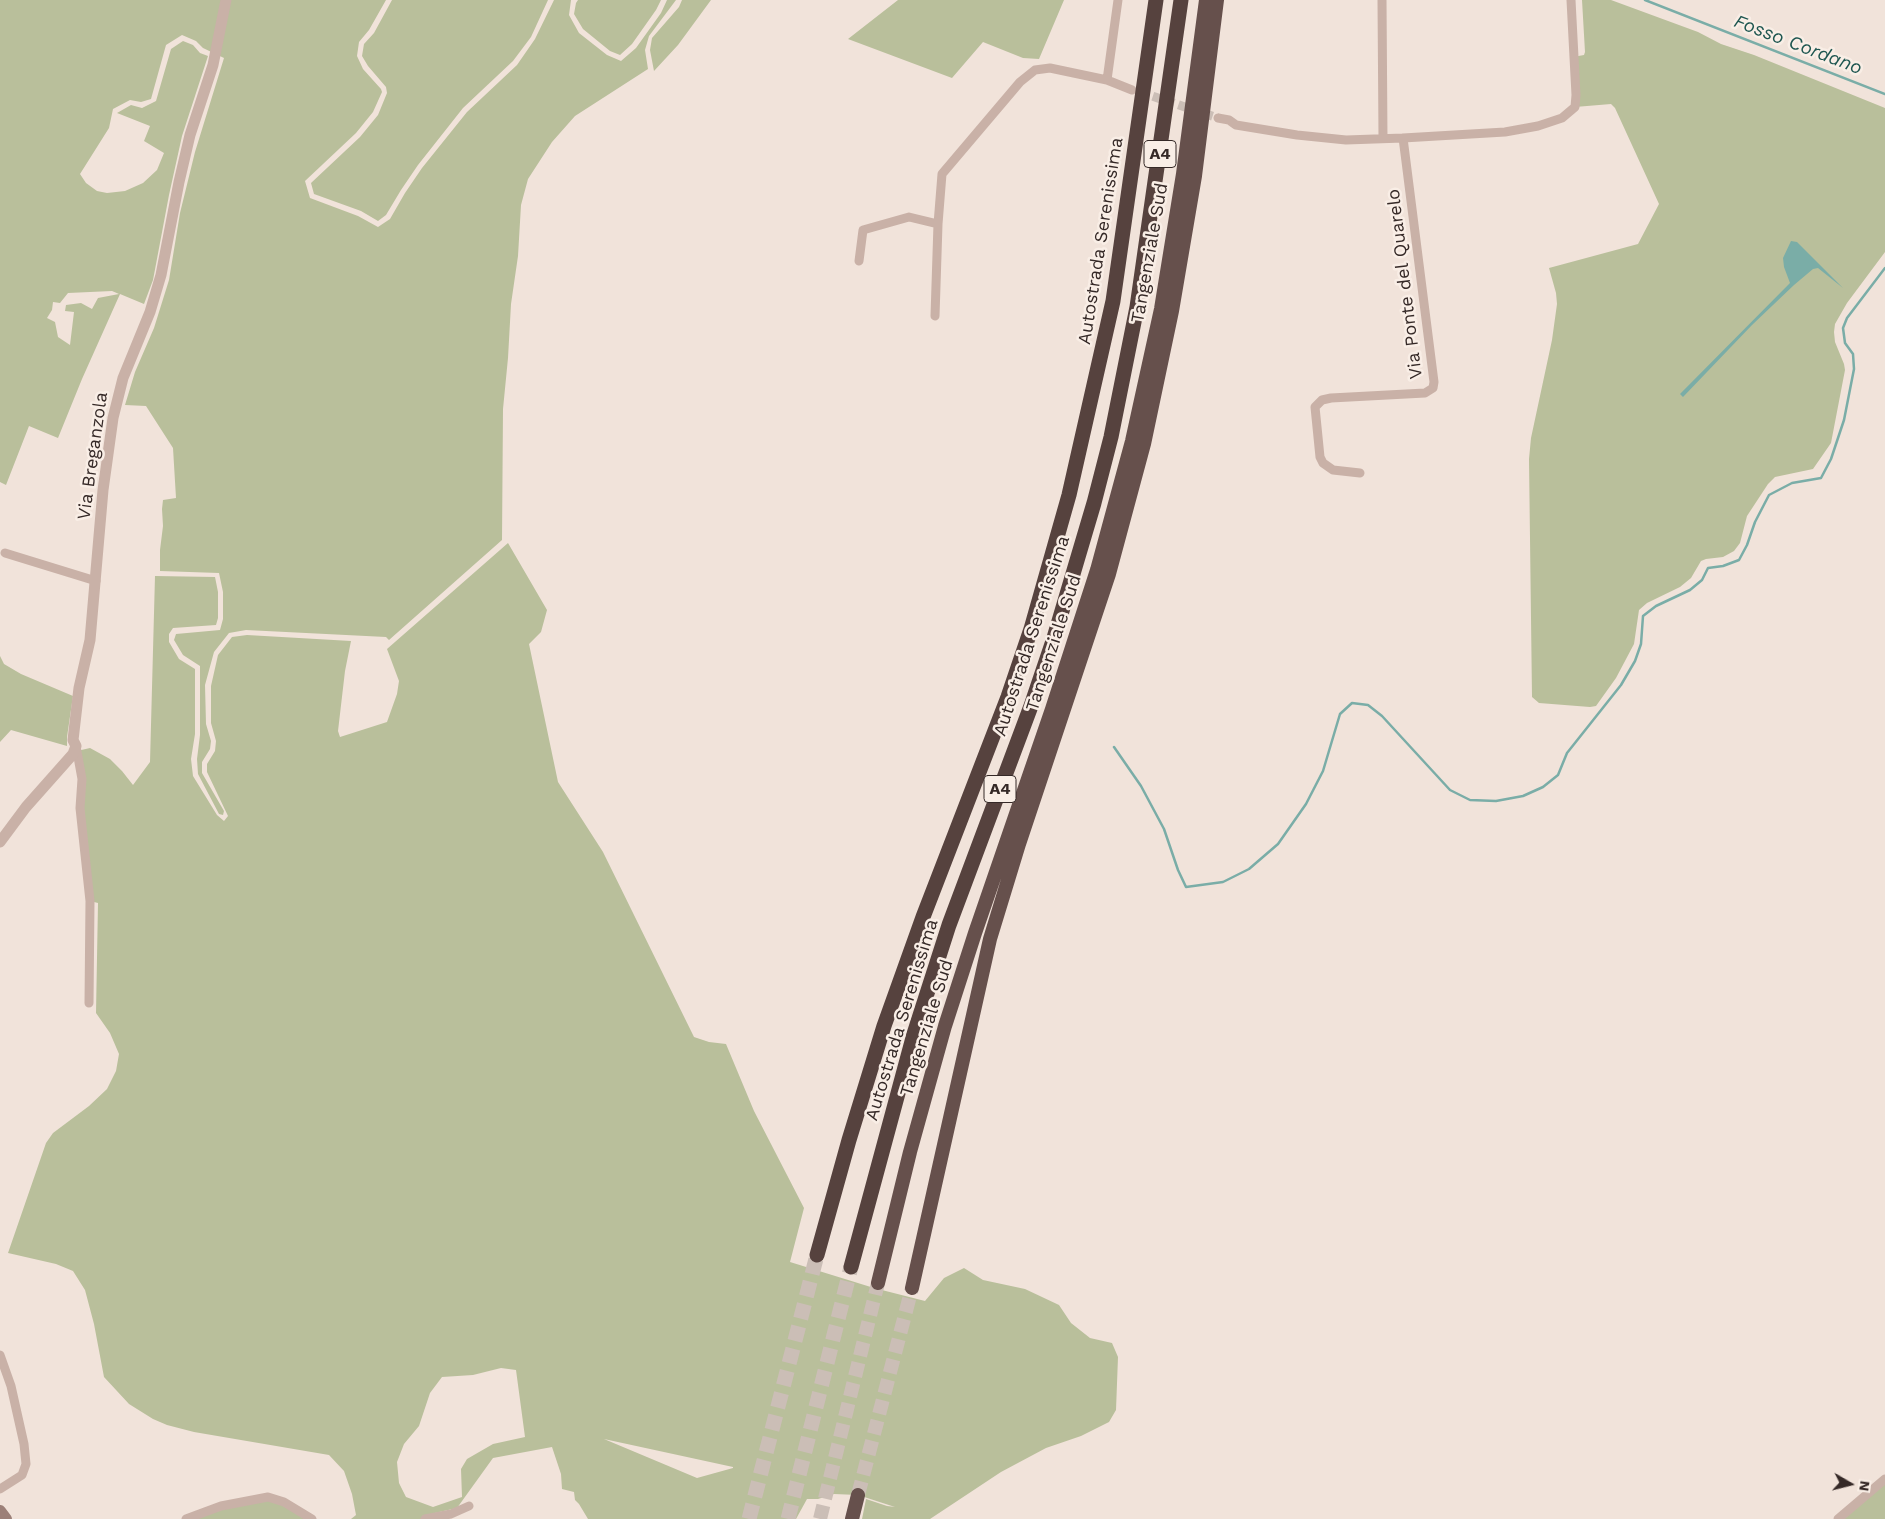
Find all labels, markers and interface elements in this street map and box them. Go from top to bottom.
water label: Fosso Cordano [1731,10,1865,80]
street label: Autostrada Serenissima [1074,136,1128,346]
road number: A4 [1144,140,1176,168]
street label: Tangenziale Sud [1127,181,1173,325]
street label: Via Ponte del Quarelo [1383,188,1427,380]
street label: Via Breganzola [73,391,113,521]
street label: Autostrada Serenissima [989,533,1075,739]
street label: Tangenziale Sud [1022,572,1086,714]
road number: A4 [984,776,1016,802]
street label: Autostrada Serenissima [861,917,943,1123]
street label: Tangenziale Sud [896,957,958,1099]
north arrow [1825,1459,1875,1509]
text: N [1856,1480,1873,1492]

